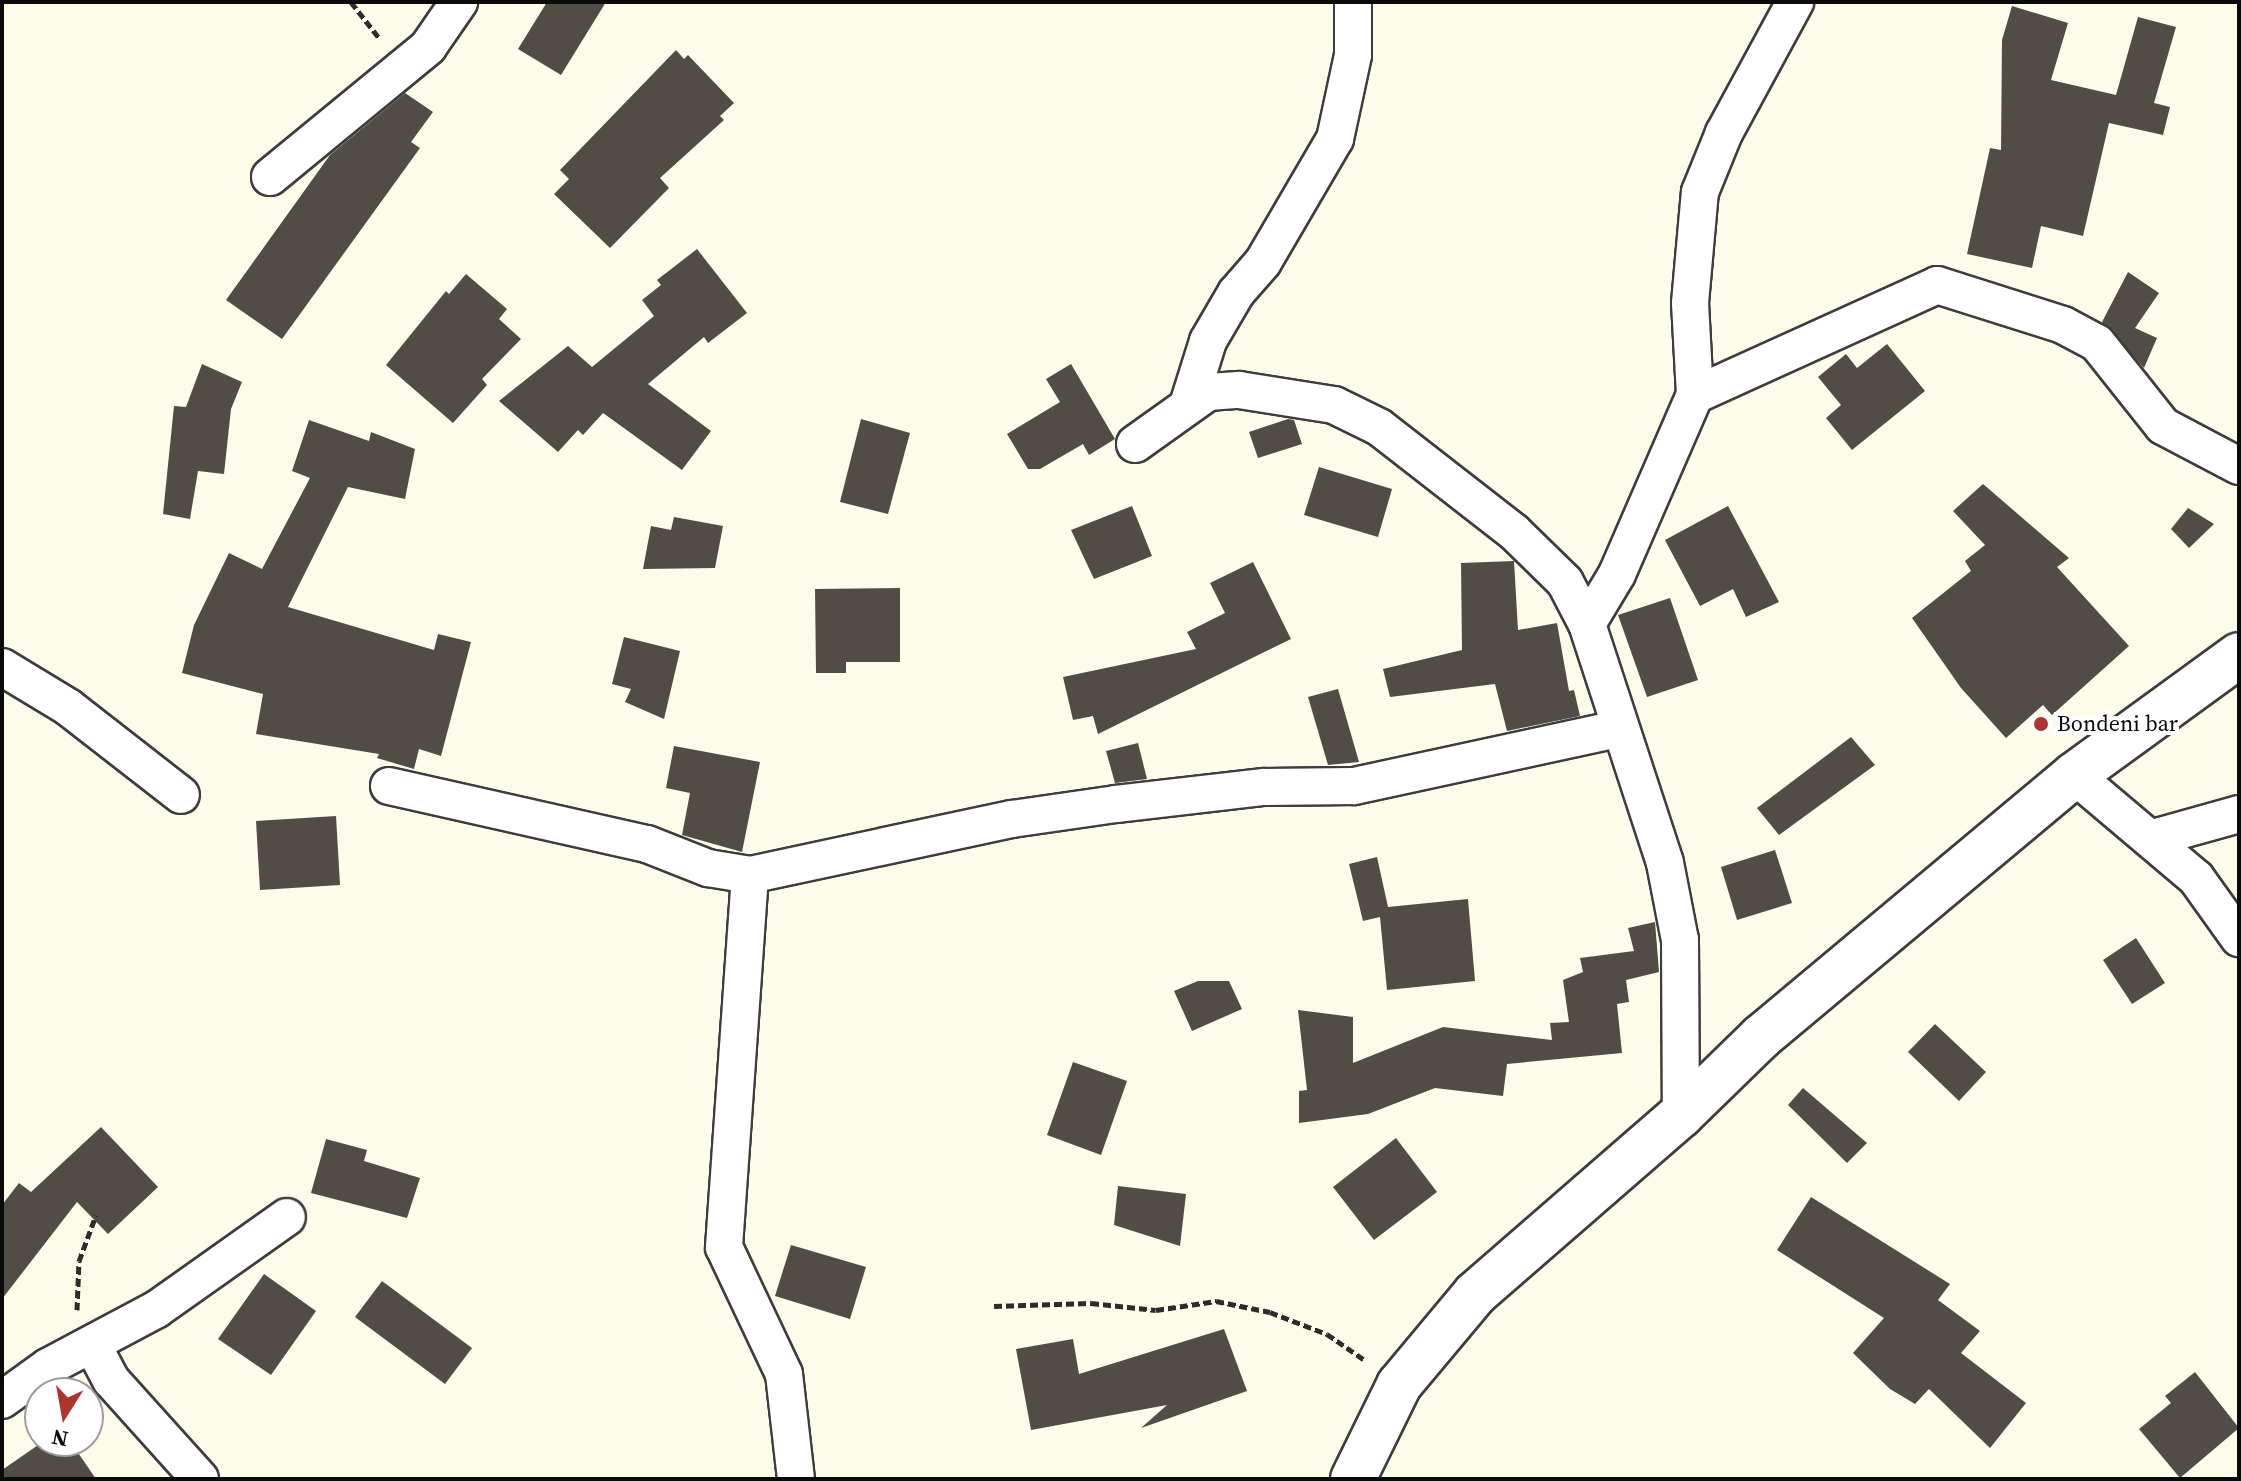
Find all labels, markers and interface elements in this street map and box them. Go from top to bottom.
place label: Bondeni bar [2057,711,2178,737]
marker: Bondeni bar [2032,715,2050,733]
north arrow [24,1377,104,1457]
text: N [49,1422,71,1455]

